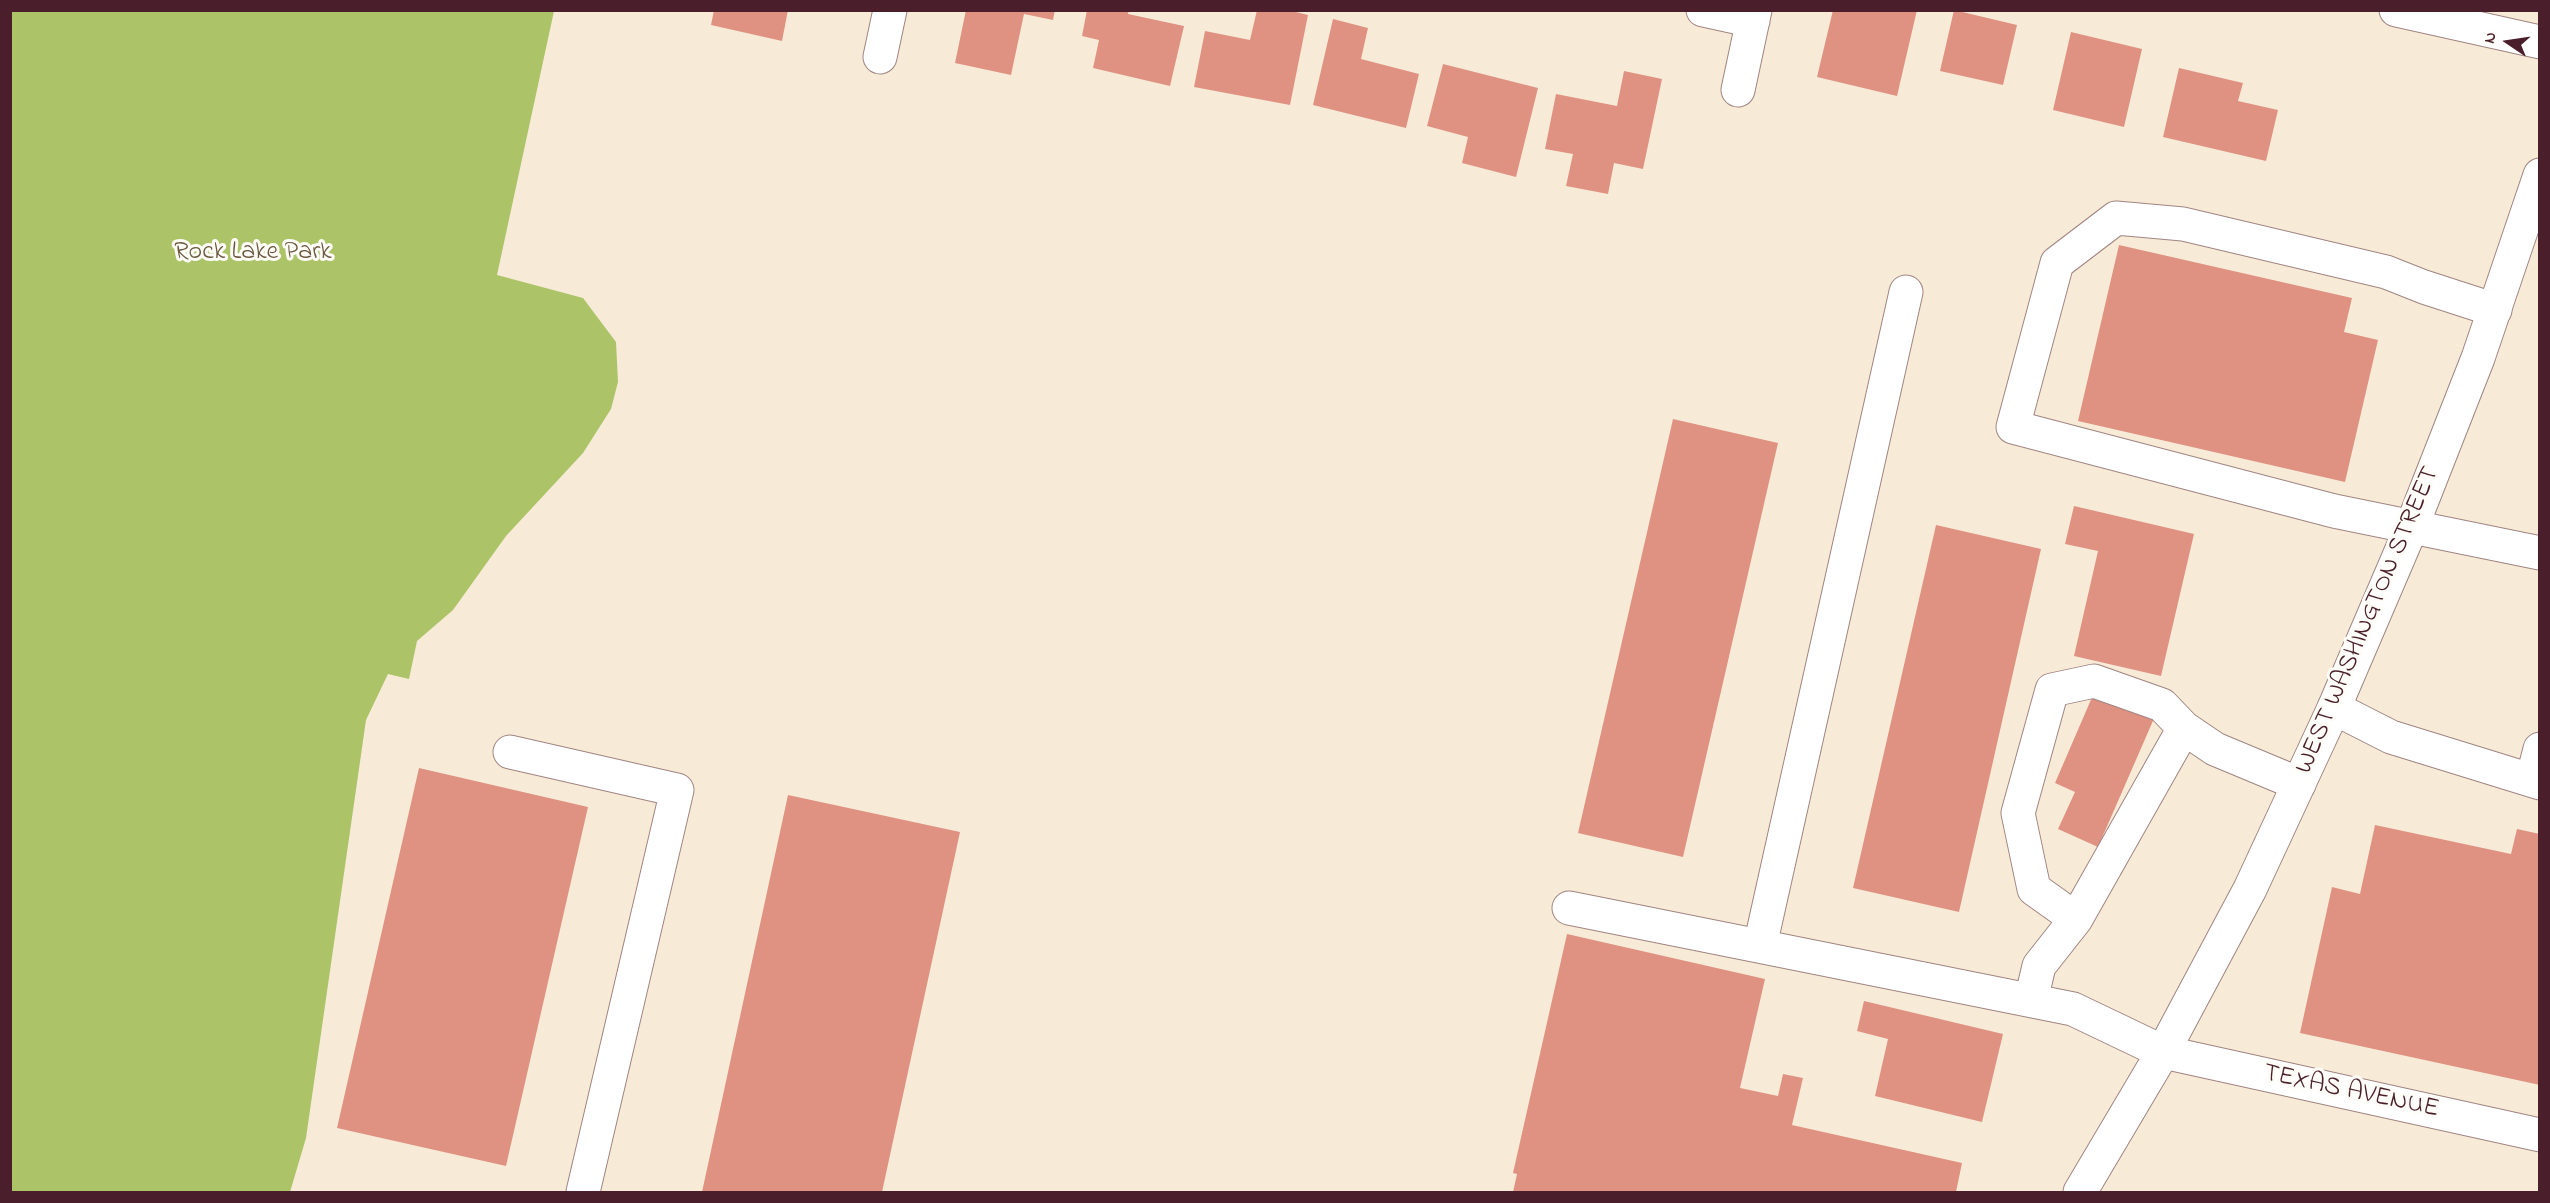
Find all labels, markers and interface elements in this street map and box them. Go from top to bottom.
north arrow [2478,12,2538,72]
text: N [2478,30,2503,46]
park label: Rock Lake Park [174,238,332,270]
street label: WEST WASHINGTON STREET [2290,463,2448,779]
street label: TEXAS AVENUE [2260,1059,2442,1127]

